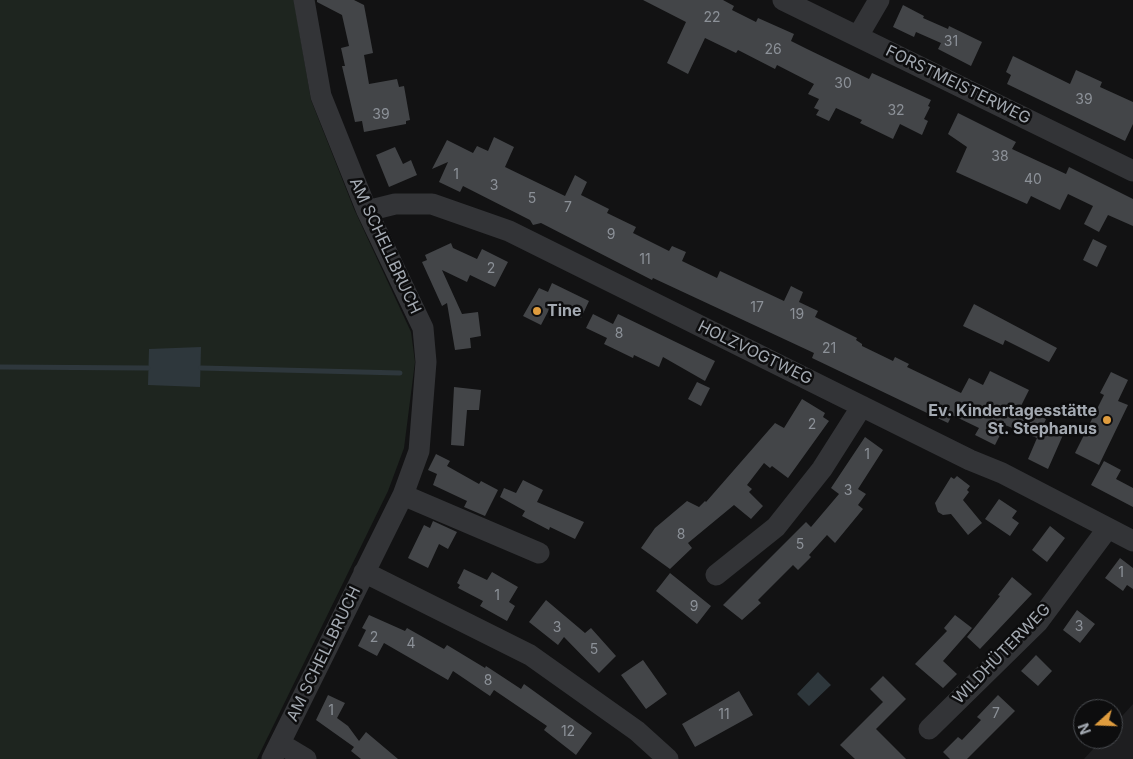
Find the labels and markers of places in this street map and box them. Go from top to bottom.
place label: Tine [547,301,582,321]
marker: Tine [531,305,543,317]
place label: Ev. Kindertagesstätte St. Stephanus [928,401,1097,439]
marker: Ev. Kindertagesstätte St. Stephanus [1101,414,1113,426]

